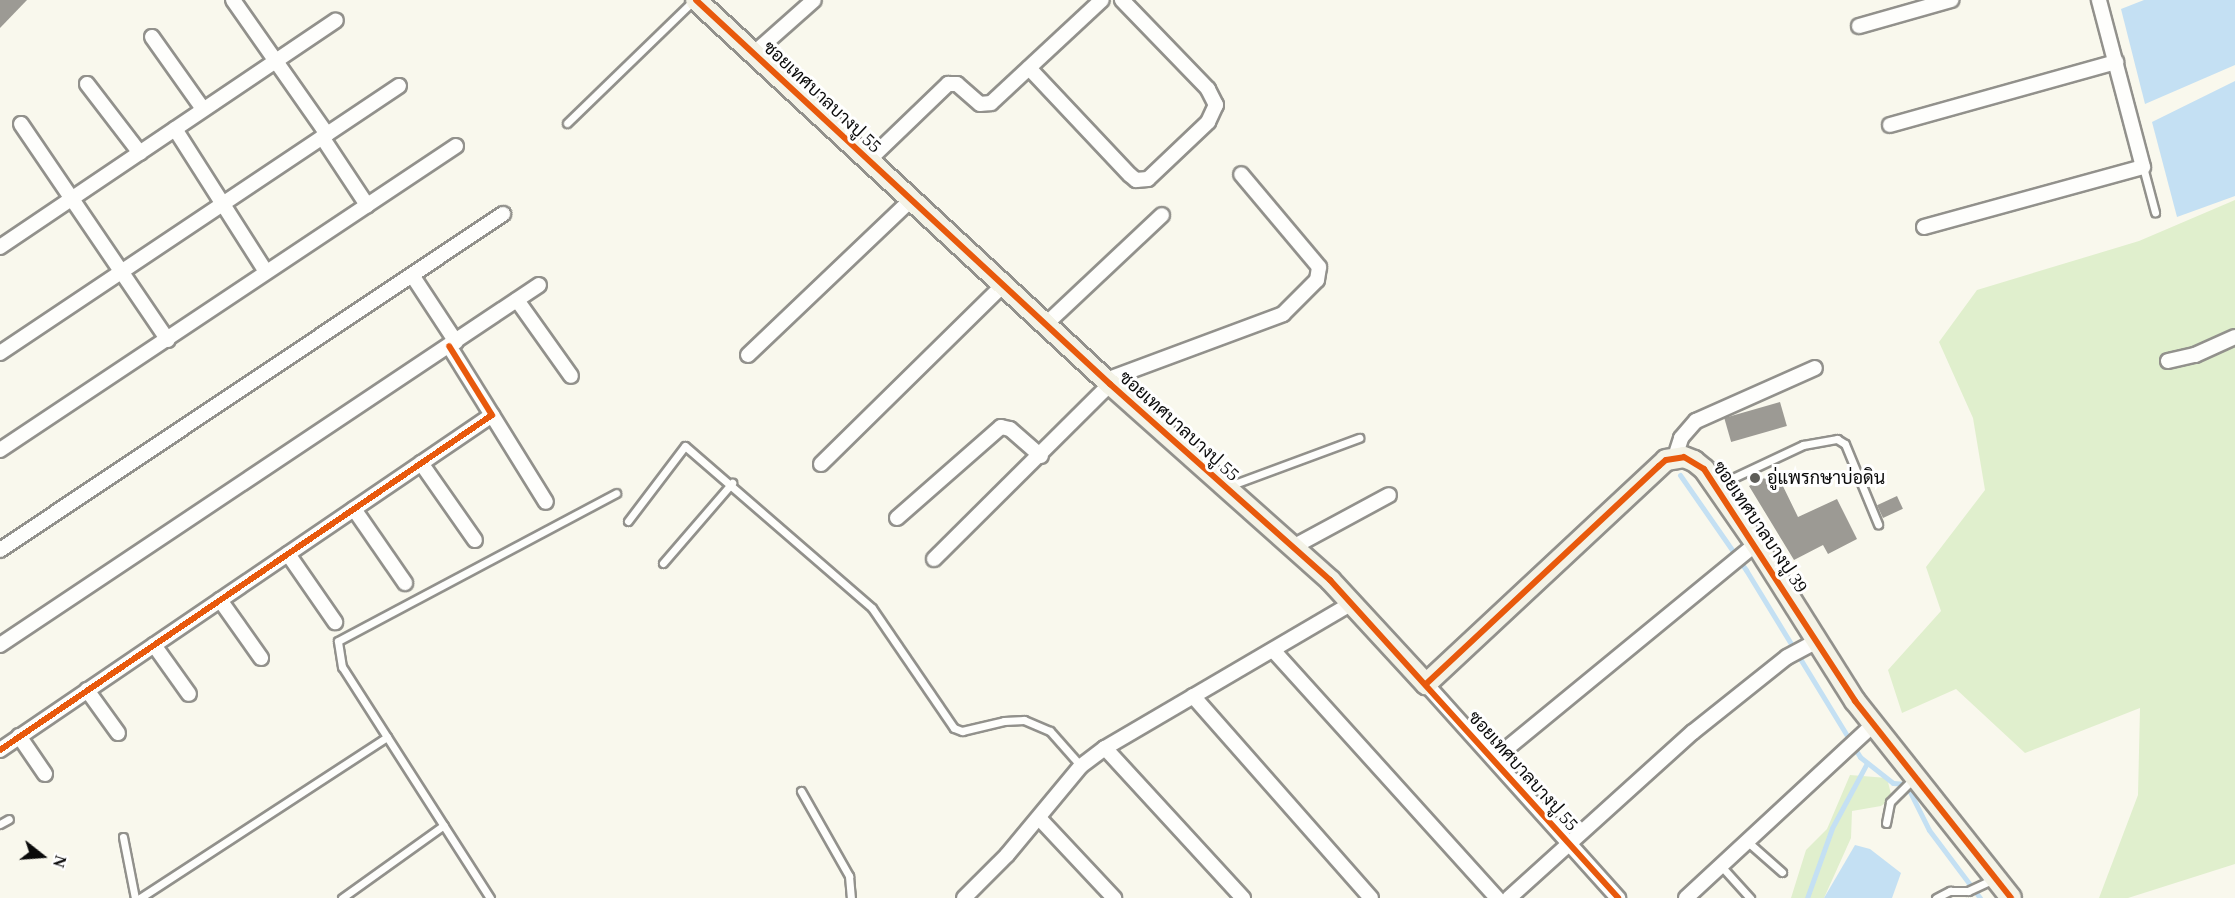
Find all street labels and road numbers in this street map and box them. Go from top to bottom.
street label: ซอยเทศบาลบางปู 55 [758,37,886,157]
street label: ซอยเทศบาลบางปู 55 [1115,367,1243,485]
street label: ซอยเทศบาลบางปู 39 [1708,457,1812,597]
street label: ซอยเทศบาลบางปู 55 [1464,707,1582,835]

